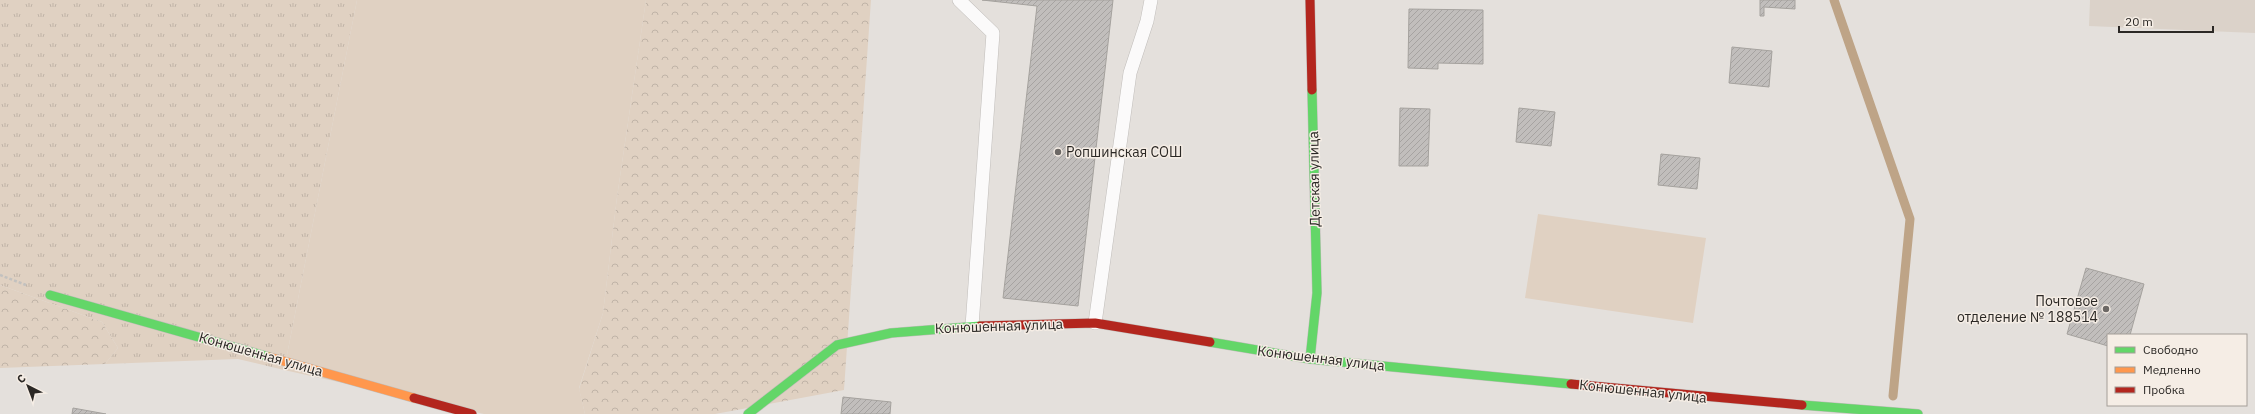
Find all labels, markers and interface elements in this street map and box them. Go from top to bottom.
scale bar [2119,8,2213,34]
text: 20 m [2125,14,2153,29]
street label: Детская улица [1304,130,1324,227]
place label: Ропшинская СОШ [1066,143,1182,161]
marker: Ропшинская СОШ [1053,147,1063,157]
place label: Почтовое отделение № 188514 [1957,292,2098,326]
marker: Почтовое отделение № 188514 [2101,304,2111,314]
street label: Конюшенная улица [935,315,1064,337]
street label: Конюшенная улица [197,328,326,380]
legend [2107,334,2247,406]
street label: Конюшенная улица [1256,341,1386,375]
text: Свободно [2143,342,2199,357]
text: Медленно [2143,362,2201,377]
north arrow [8,366,48,406]
text: С [14,371,29,386]
street label: Конюшенная улица [1578,375,1708,407]
text: Пробка [2143,382,2185,397]

